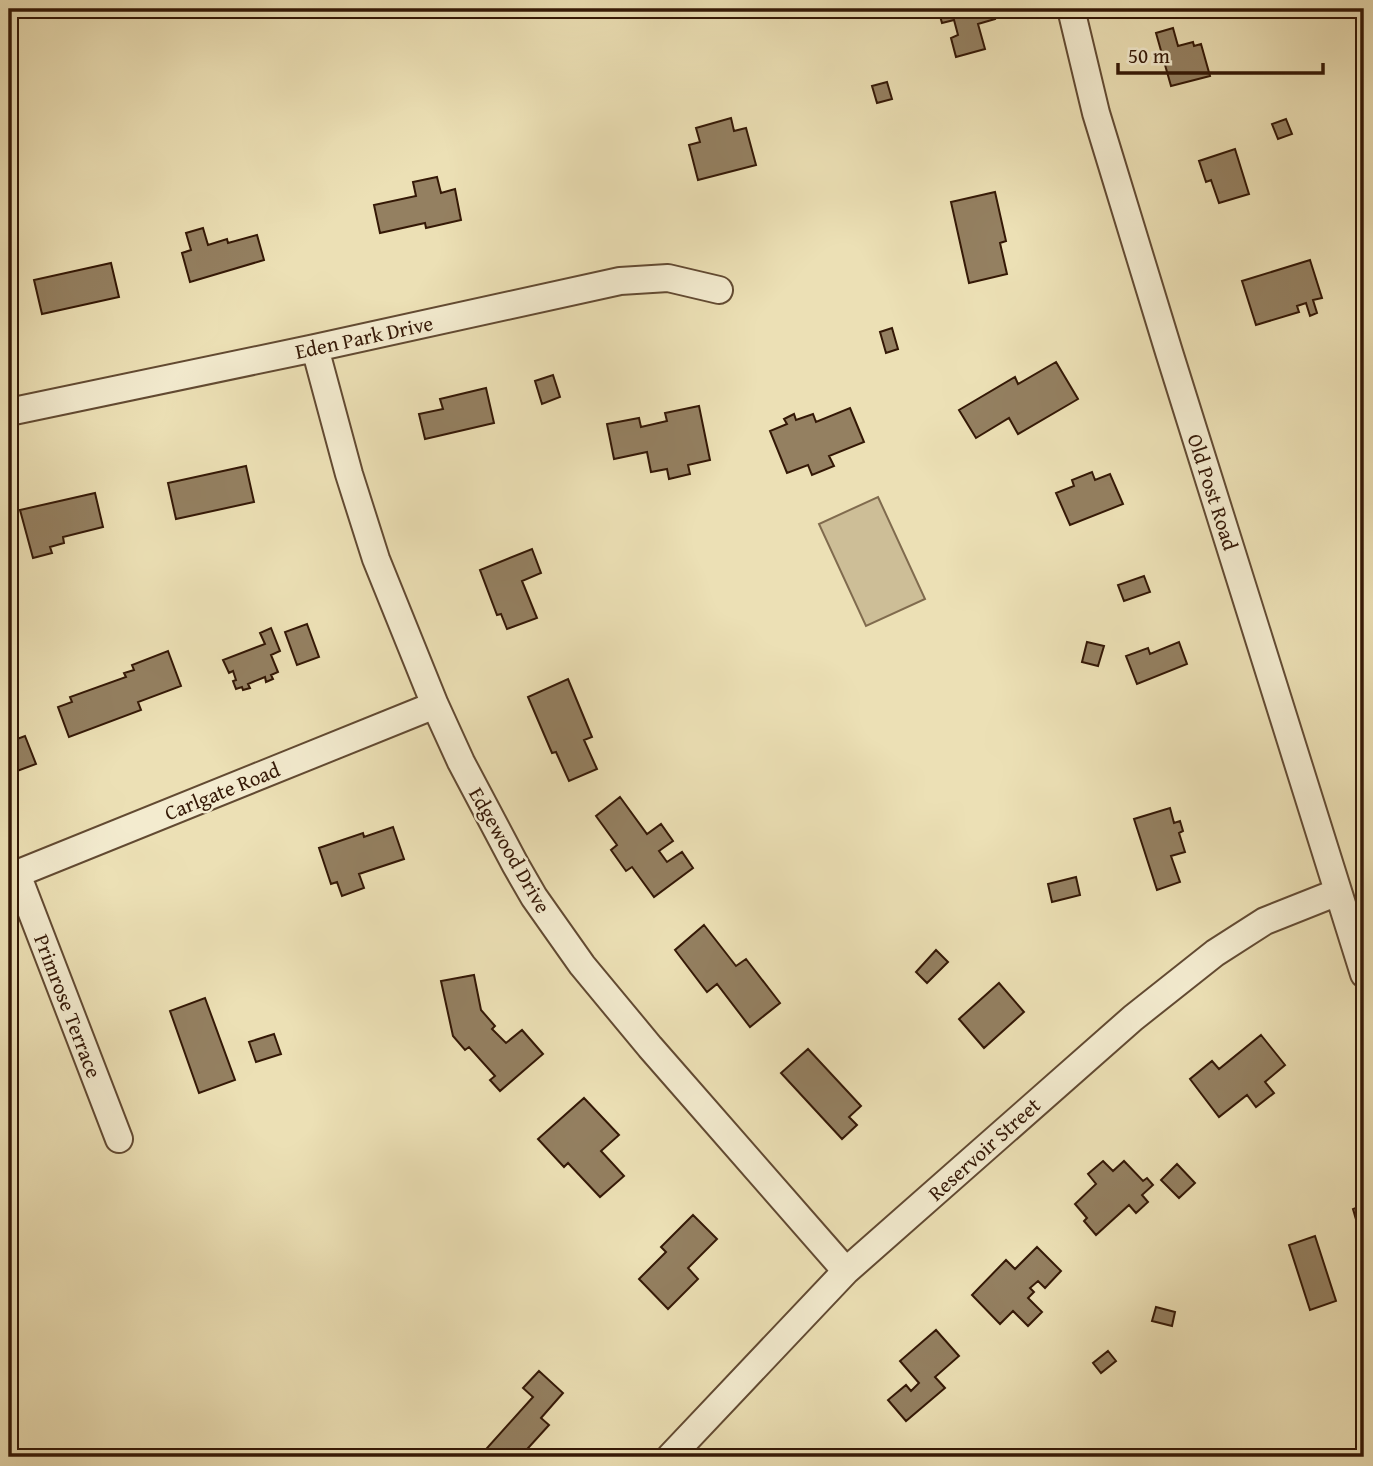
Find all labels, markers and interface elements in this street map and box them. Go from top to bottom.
scale bar [1118,32,1322,76]
text: 50 m [1128,40,1170,71]
street label: Eden Park Drive [292,307,436,367]
street label: Old Post Road [1180,430,1247,555]
street label: Carlgate Road [160,753,285,828]
street label: Edgewood Drive [461,781,559,919]
street label: Primrose Terrace [26,930,110,1083]
street label: Reservoir Street [921,1090,1048,1208]

